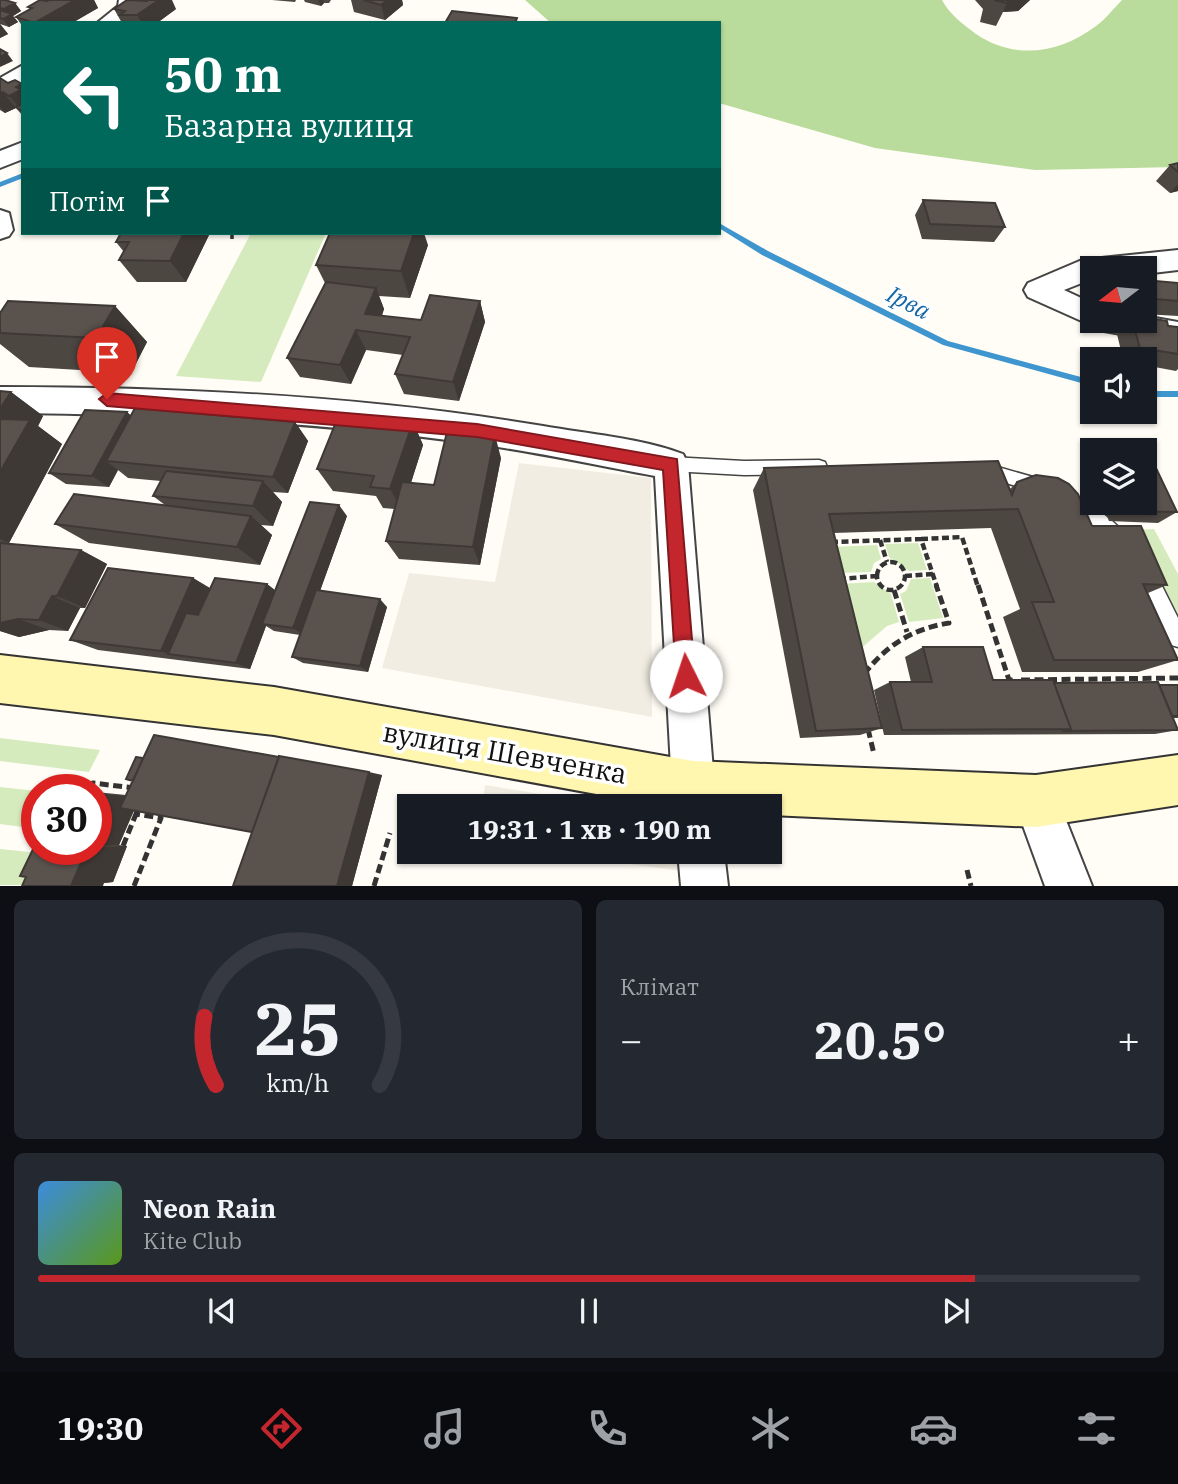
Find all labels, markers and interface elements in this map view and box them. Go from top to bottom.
text: 50 m [164,42,282,105]
icon: left [49,49,140,140]
text: Базарна вулиця [164,104,414,146]
icon: arrive [139,182,177,220]
text: Потім [49,184,125,218]
north arrow [1080,256,1157,332]
map controls [1080,256,1157,515]
water label: Ірва [881,277,936,326]
pin [77,327,137,399]
icon: arrive [88,338,126,376]
button: sound [1080,347,1157,424]
button: layers [1080,438,1157,515]
position arrow [649,639,723,713]
street label: вулиця Шевченка [380,712,630,792]
speed limit sign: 30 [21,774,112,865]
text: 19:31 · 1 хв · 190 m [468,812,711,846]
text: Клімат [620,971,699,1001]
text: 25 [254,981,342,1076]
text: 20.5° [814,1006,946,1073]
text: − [620,1015,643,1064]
text: + [1117,1015,1140,1064]
text: km/h [266,1066,330,1099]
text: Neon Rain [143,1191,276,1225]
text: Kite Club [143,1225,242,1255]
icon: previous [203,1292,241,1330]
icon: pause [570,1292,608,1330]
icon: next [937,1292,975,1330]
icon: directions [257,1404,306,1453]
icon: music [420,1404,469,1453]
icon: phone [583,1404,632,1453]
icon: climate [746,1404,795,1453]
icon: car [909,1404,958,1453]
icon: filters [1072,1404,1121,1453]
text: 19:30 [57,1407,143,1449]

